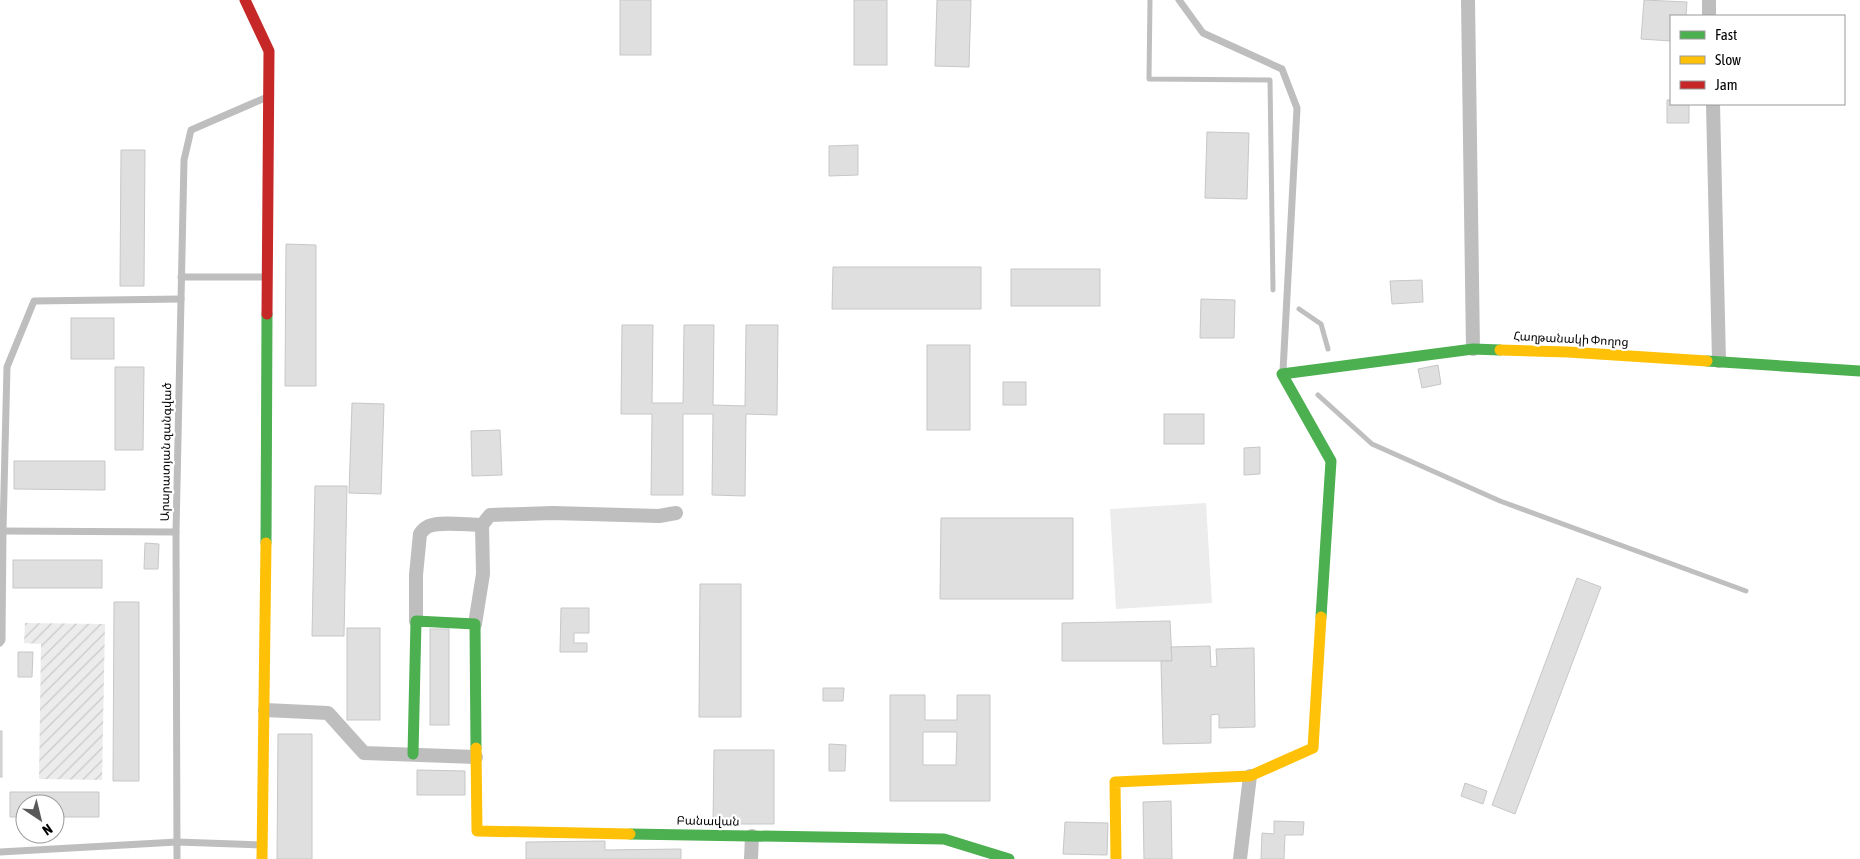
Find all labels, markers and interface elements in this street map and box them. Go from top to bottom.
legend [1670,15,1845,105]
text: Fast [1715,26,1737,43]
text: Slow [1715,51,1741,68]
text: Jam [1715,76,1738,93]
street label: Հաղթանակի Փողոց [1513,329,1629,349]
street label: Արարատյան զանգված [158,382,174,522]
north arrow [15,794,65,844]
street label: Բանավան [676,813,740,829]
text: N [39,821,55,839]

